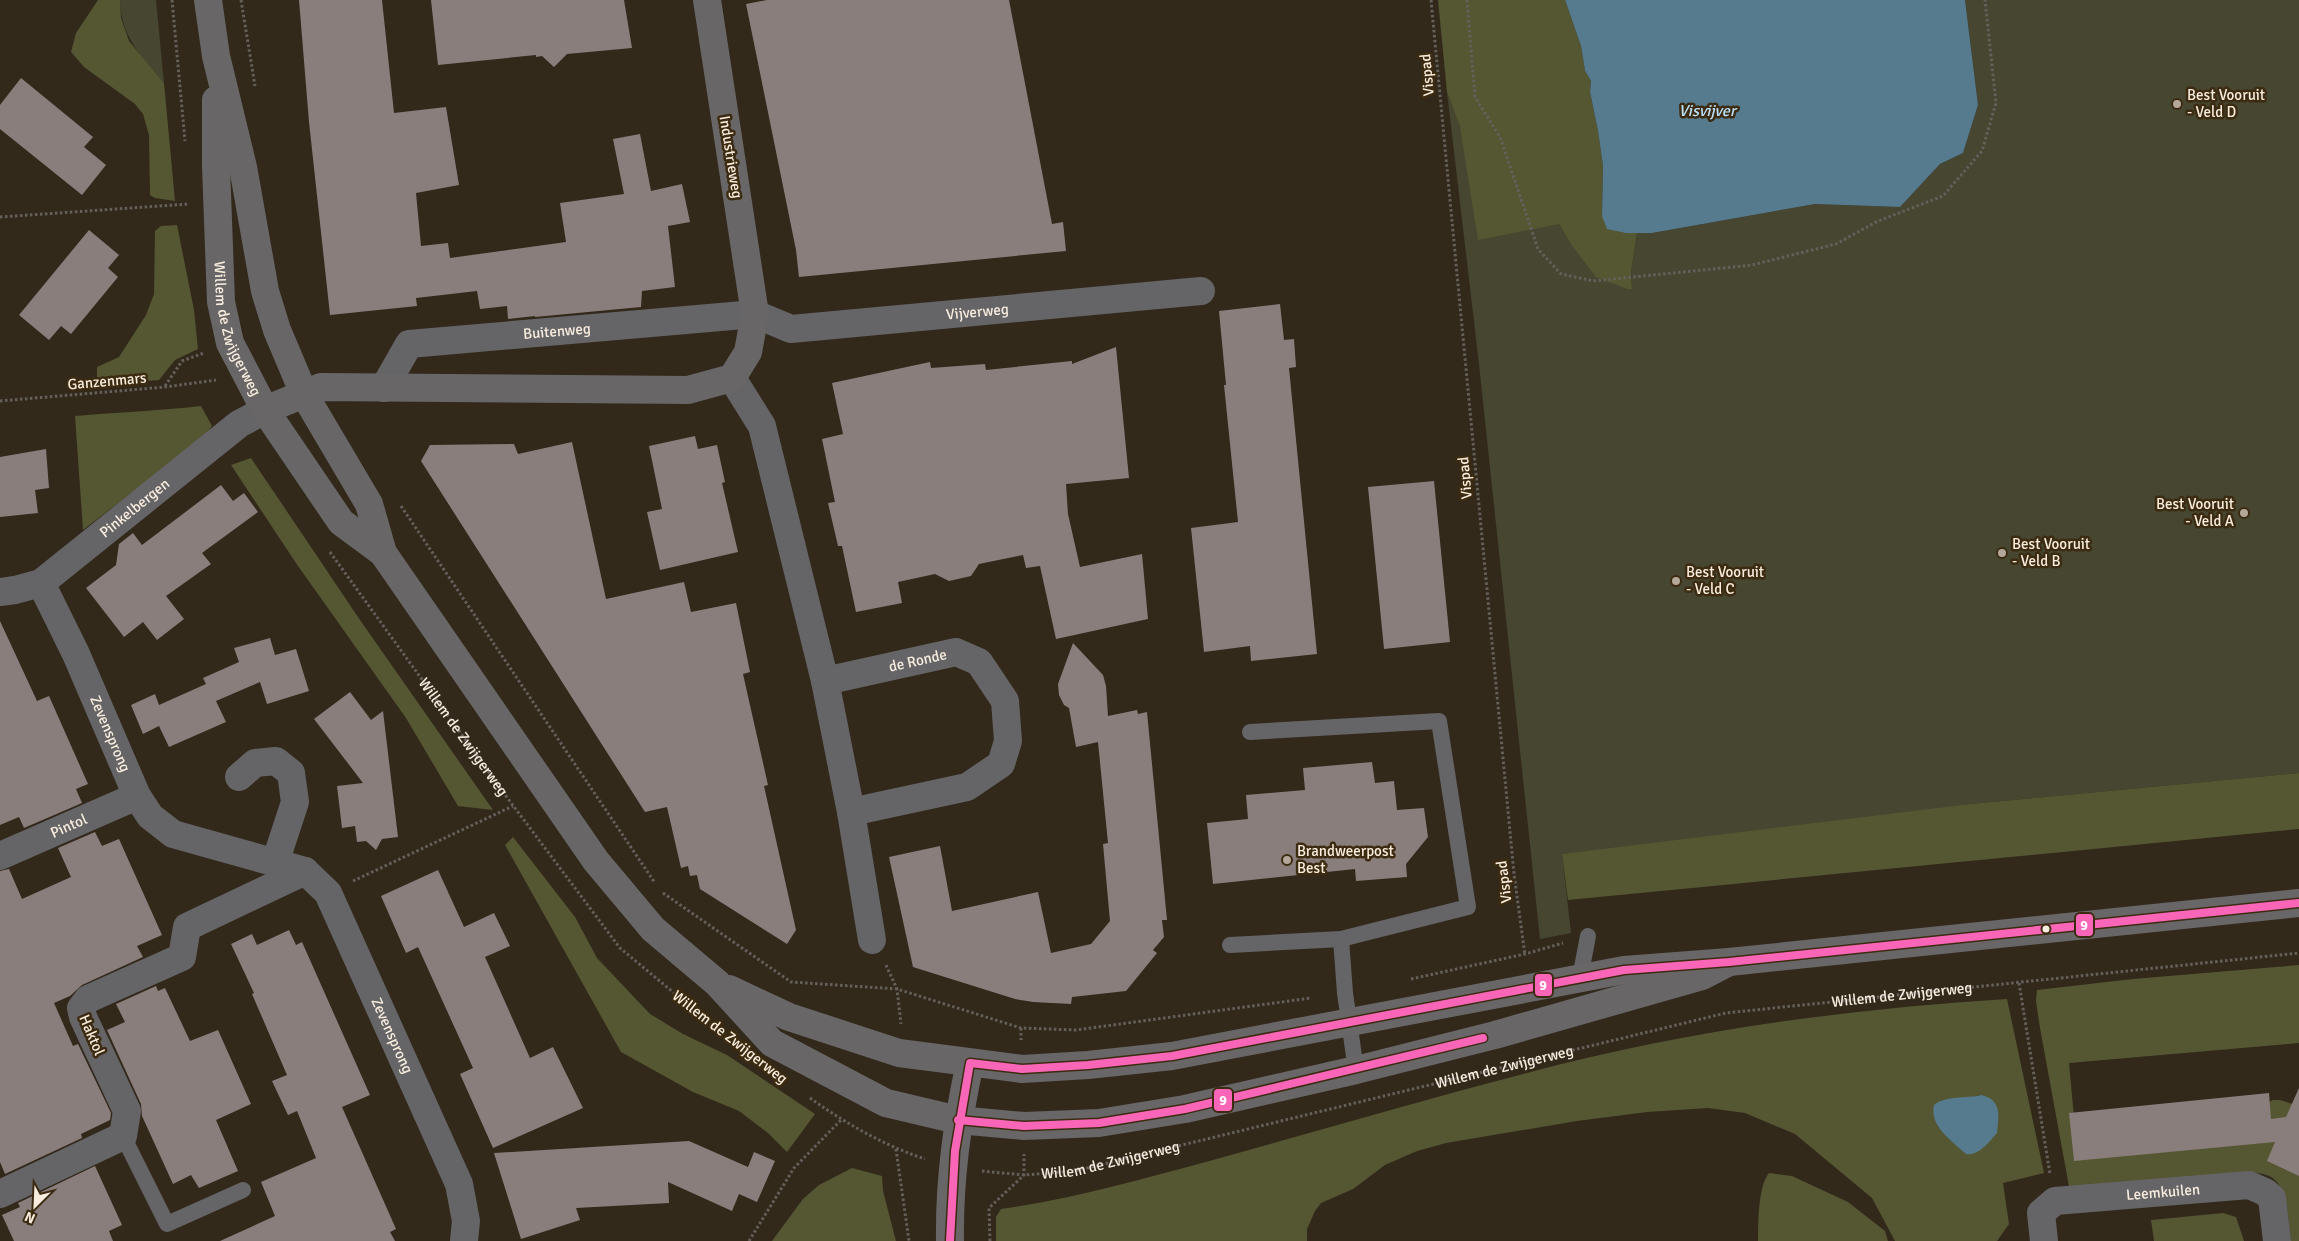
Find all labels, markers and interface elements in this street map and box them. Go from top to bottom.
street label: Vispad [1416,53,1438,97]
place label: Best Vooruit - Veld D [2187,86,2265,121]
marker: Best Vooruit - Veld D [2171,98,2183,110]
water label: Visvijver [1678,101,1738,121]
street label: Industrieweg [716,114,746,200]
street label: Willem de Zwijgerweg [211,261,265,399]
street label: Vijverweg [945,300,1009,324]
street label: Buitenweg [522,319,592,343]
street label: Ganzenmars [67,369,148,393]
street label: Vispad [1454,456,1476,500]
street label: Pinkelbergen [96,474,173,541]
place label: Best Vooruit - Veld A [2156,495,2234,530]
marker: Best Vooruit - Veld A [2238,507,2250,519]
place label: Best Vooruit - Veld B [2012,535,2090,570]
marker: Best Vooruit - Veld B [1996,547,2008,559]
place label: Best Vooruit - Veld C [1686,563,1764,598]
marker: Best Vooruit - Veld C [1670,575,1682,587]
street label: de Ronde [887,645,949,676]
street label: Willem de Zwijgerweg [415,674,512,800]
street label: Zevensprong [86,693,135,775]
street label: Pintol [48,810,90,842]
place label: Brandweerpost Best [1297,842,1394,877]
marker: Brandweerpost Best [1281,854,1293,866]
street label: Vispad [1492,860,1516,904]
line badge: 9 [2075,913,2094,937]
text: 9 [2080,917,2088,934]
unlabelled marker [2041,924,2051,934]
line badge: 9 [1534,973,1553,997]
text: 9 [1539,977,1547,994]
street label: Willem de Zwijgerweg [1830,978,1973,1011]
street label: Willem de Zwijgerweg [669,986,791,1088]
street label: Zevensprong [367,995,417,1076]
street label: Haktol [75,1012,109,1058]
street label: Willem de Zwijgerweg [1433,1041,1575,1092]
line badge: 9 [1213,1088,1233,1112]
text: 9 [1219,1092,1227,1109]
street label: Willem de Zwijgerweg [1040,1137,1182,1183]
street label: Leemkuilen [2125,1180,2201,1204]
north arrow [10,1181,60,1231]
text: N [22,1208,38,1227]

